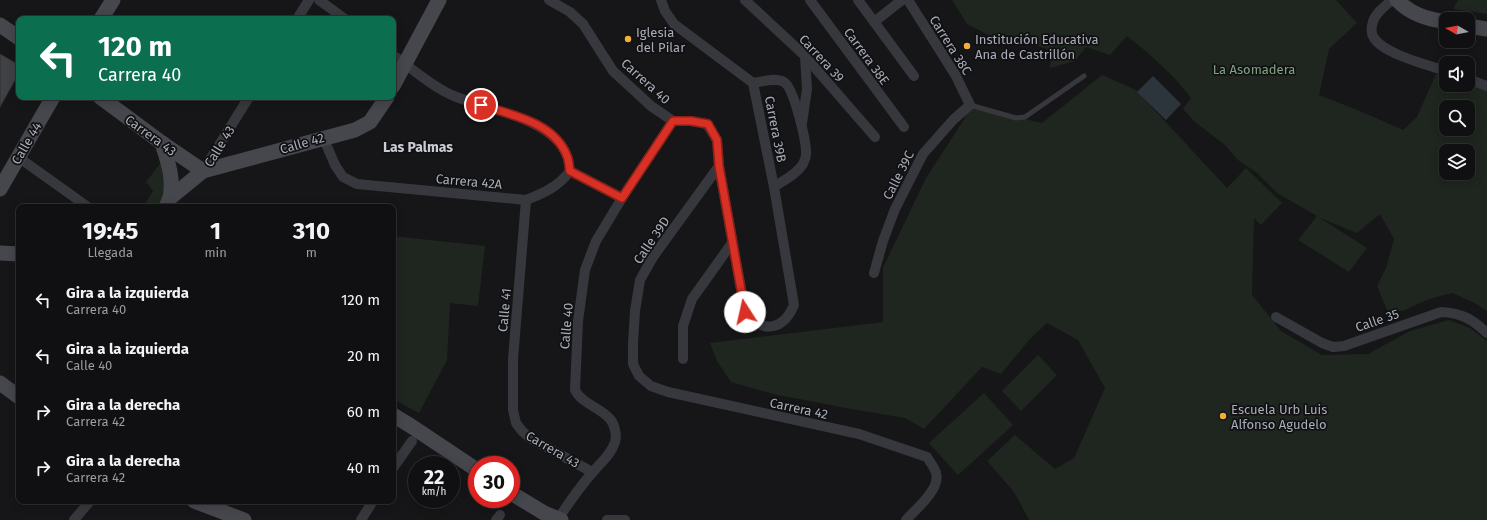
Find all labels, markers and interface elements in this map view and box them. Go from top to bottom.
north arrow [1439,12,1475,48]
map controls [1439,12,1475,180]
street label: Carrera 38C [926,13,975,78]
place label: Iglesia del Pilar [636,25,685,55]
street label: Carrera 38E [841,25,892,88]
text: 120 m [98,30,172,63]
icon: left [32,32,84,84]
street label: Carrera 39 [796,32,847,85]
place label: Institución Educativa Ana de Castrillón [975,32,1099,62]
marker: Iglesia del Pilar [623,34,633,44]
marker: Institución Educativa Ana de Castrillón [962,41,972,51]
street label: Carrera 40 [618,56,673,107]
button: sound [1439,56,1475,92]
park label: La Asomadera [1213,62,1295,77]
text: Carrera 40 [98,64,181,86]
pin [464,88,498,122]
icon: arrive [470,94,492,116]
street label: Carrera 39B [762,95,789,164]
button: search [1439,100,1475,136]
street label: Carrera 43 [122,112,179,159]
street label: Calle 44 [8,120,44,167]
street label: Calle 43 [201,123,238,169]
street label: Calle 42 [278,130,326,157]
district label: Las Palmas [383,139,453,156]
button: layers [1439,144,1475,180]
street label: Calle 39C [880,148,917,202]
street label: Carrera 42A [435,171,503,192]
street label: Calle 39D [630,214,673,267]
text: 19:45 [82,217,138,245]
text: 1 [210,217,221,245]
text: 310 [293,217,330,245]
text: Llegada [87,245,133,260]
text: min [204,245,227,260]
text: m [306,245,317,260]
text: Gira a la izquierda [66,284,189,302]
street label: Calle 41 [495,287,514,333]
icon: left [32,289,54,311]
text: 120 m [341,291,380,309]
position arrow [724,291,766,333]
text: Carrera 40 [66,302,126,317]
street label: Calle 40 [557,302,576,350]
street label: Calle 35 [1353,306,1401,335]
text: Gira a la izquierda [66,340,189,358]
icon: left [32,345,54,367]
text: 20 m [347,347,380,365]
text: Calle 40 [66,358,112,373]
street label: Carrera 42 [768,395,829,422]
text: Gira a la derecha [66,396,180,414]
icon: right [32,401,54,423]
place label: Escuela Urb Luis Alfonso Agudelo [1231,402,1327,432]
text: 60 m [347,403,380,421]
marker: Escuela Urb Luis Alfonso Agudelo [1218,411,1228,421]
text: Carrera 42 [66,414,125,429]
street label: Carrera 43 [523,428,582,471]
text: Gira a la derecha [66,452,180,470]
speed limit sign: 30 [468,456,520,508]
icon: right [32,457,54,479]
text: 40 m [347,459,380,477]
text: 22 [424,465,444,489]
text: Carrera 42 [66,470,125,485]
text: km/h [422,486,446,498]

